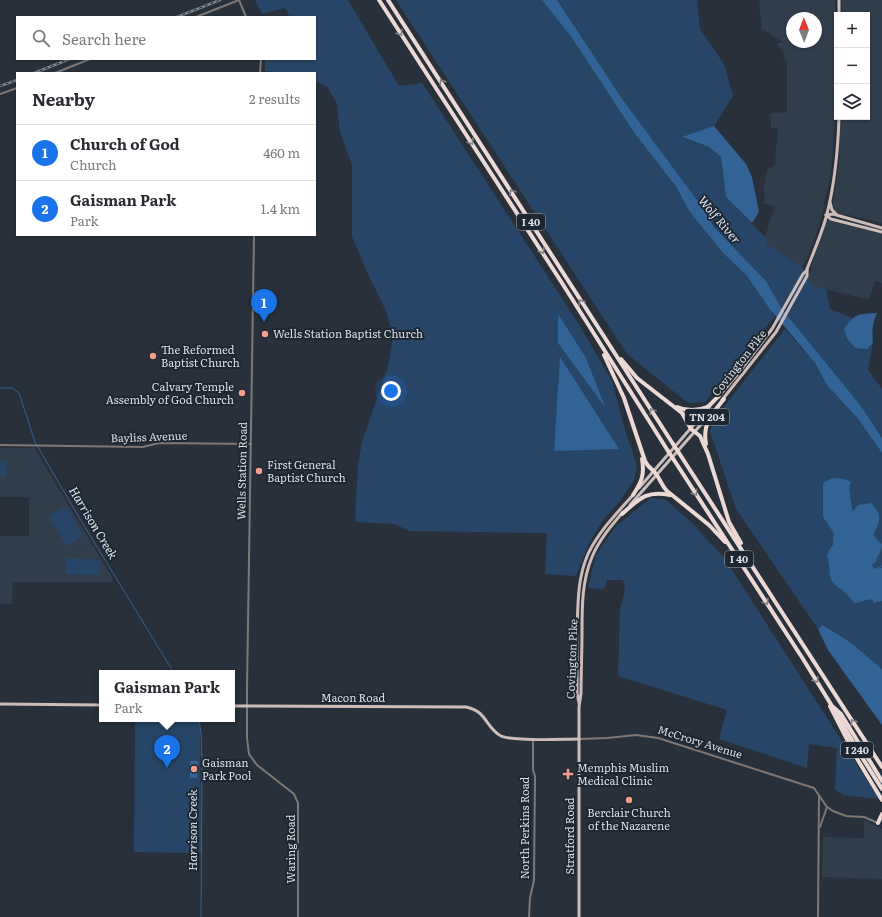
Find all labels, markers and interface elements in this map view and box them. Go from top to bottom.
north arrow [786,12,822,48]
map controls [834,12,870,120]
button: + [834,12,870,48]
search box [16,16,316,60]
icon: search [30,27,52,49]
text: Search here [62,27,146,50]
one-way arrow [396,29,403,36]
button: − [834,48,870,84]
one-way arrow [439,80,446,87]
button: layers [834,84,870,120]
text: Nearby [32,86,95,111]
text: 2 results [249,89,300,108]
text: Church of God [70,132,180,155]
one-way arrow [466,138,474,145]
text: 1 [42,143,48,162]
text: 460 m [263,143,300,162]
text: Church [70,155,117,174]
text: Gaisman Park [70,188,176,211]
one-way arrow [509,189,516,196]
water label: Wolf River [694,191,745,248]
text: 2 [42,199,48,218]
text: 1.4 km [261,199,300,218]
text: Park [70,211,99,230]
road number: I 40 [517,214,545,230]
one-way arrow [537,247,544,254]
pin: 1 [251,289,277,322]
one-way arrow [579,299,586,306]
place label: Wells Station Baptist Church [273,325,423,341]
street label: Covington Pike [707,326,769,399]
marker: Wells Station Baptist Church [260,329,270,339]
place label: The Reformed Baptist Church [161,341,240,370]
marker: The Reformed Baptist Church [148,351,158,361]
place label: Calvary Temple Assembly of God Church [106,378,234,407]
your location [381,381,401,401]
marker: Calvary Temple Assembly of God Church [237,388,247,398]
one-way arrow [649,408,656,415]
road number: TN 204 [685,409,729,425]
street label: Wells Station Road [232,422,250,520]
street label: Bayliss Avenue [110,427,188,445]
place label: First General Baptist Church [267,456,346,485]
marker: First General Baptist Church [254,466,264,476]
water label: Harrison Creek [65,483,123,563]
one-way arrow [691,488,698,495]
road number: I 40 [725,551,753,567]
one-way arrow [761,597,768,604]
street label: Covington Pike [562,618,580,699]
popup [99,670,235,722]
text: Gaisman Park [114,675,220,698]
one-way arrow [811,675,818,682]
street label: Macon Road [321,689,386,705]
text: Park [114,698,142,717]
one-way arrow [850,719,858,726]
street label: McCrory Avenue [656,721,745,762]
pin: 2 [154,735,180,768]
road number: I 240 [841,742,873,758]
place label: Gaisman Park Pool [202,754,252,783]
place label: Memphis Muslim Medical Clinic [577,759,669,788]
marker: Gaisman Park Pool [189,764,199,774]
marker: Memphis Muslim Medical Clinic [562,768,574,780]
street label: North Perkins Road [516,776,532,879]
water label: Harrison Creek [183,789,201,871]
marker: Berclair Church of the Nazarene [624,795,634,805]
street label: Stratford Road [561,797,577,875]
place label: Berclair Church of the Nazarene [587,804,671,833]
street label: Waring Road [282,814,298,883]

